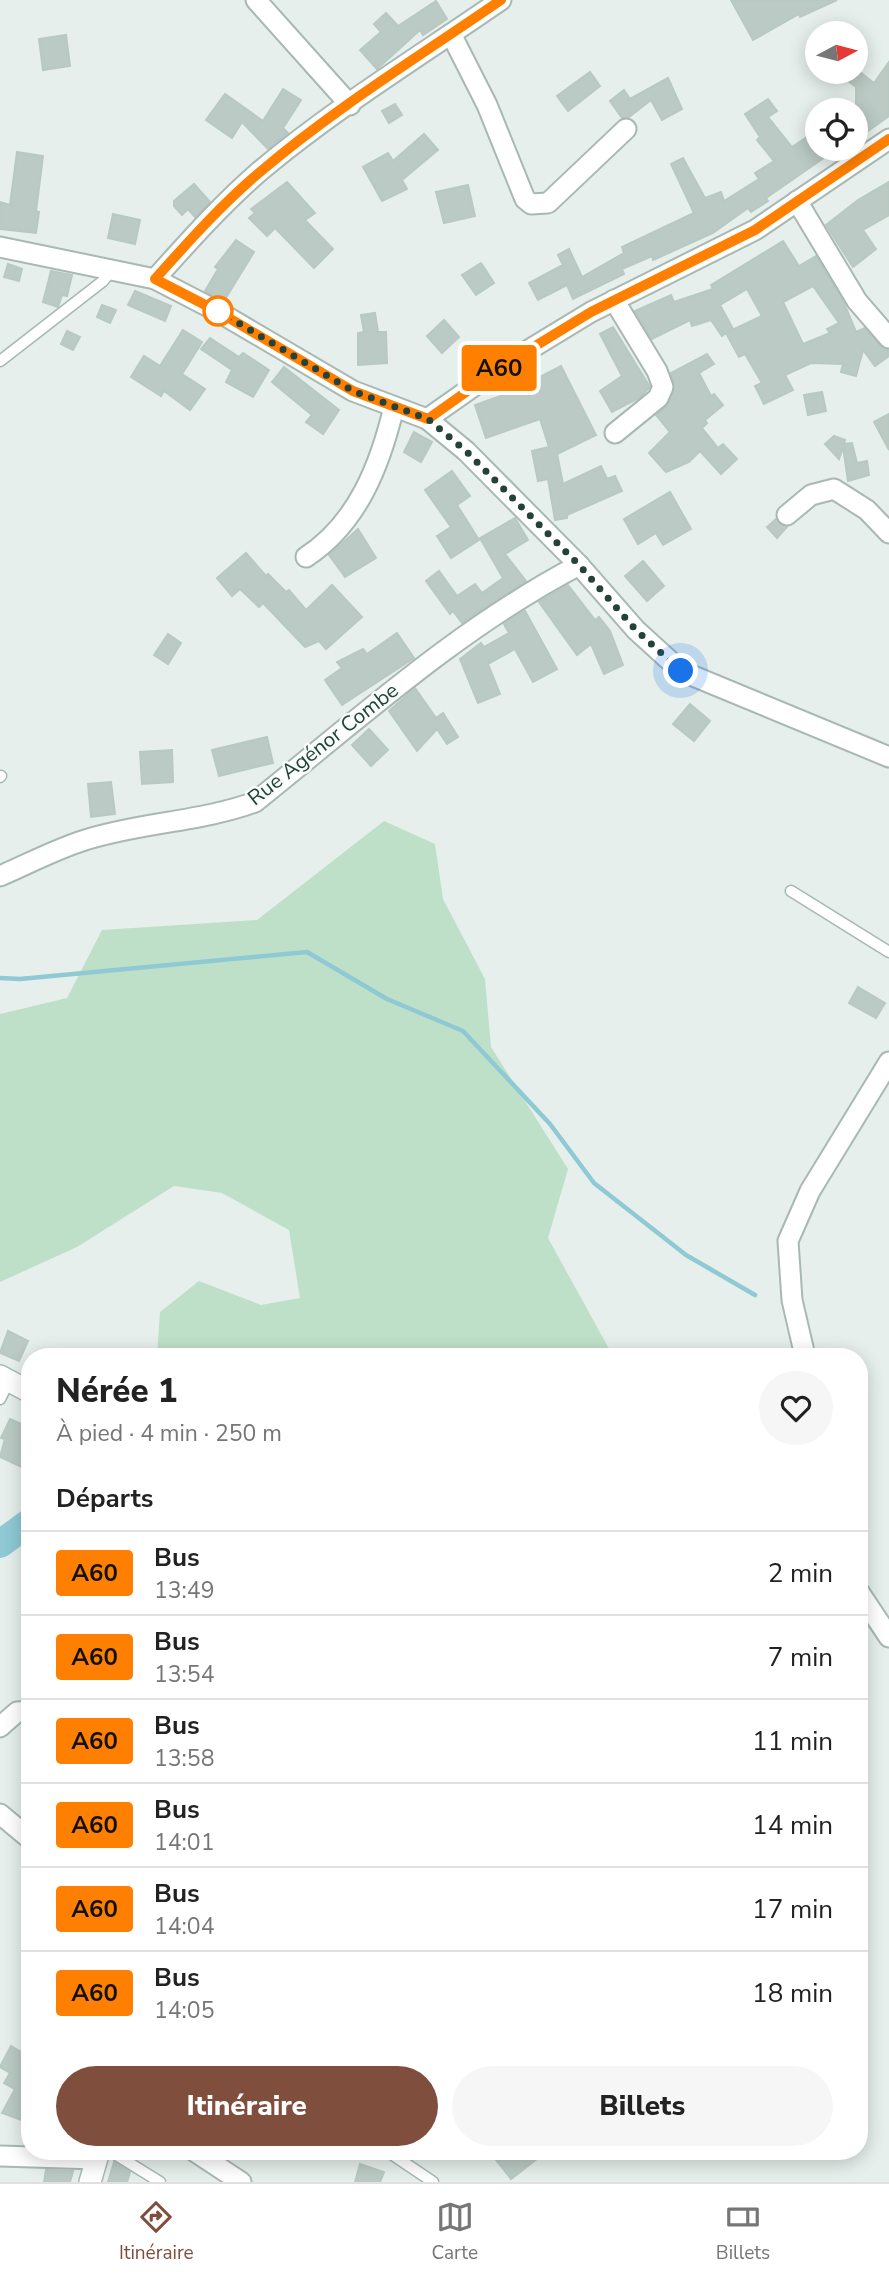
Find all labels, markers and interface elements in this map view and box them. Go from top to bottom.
north arrow [805,21,868,84]
map controls [805,21,868,161]
button: locate [805,98,868,161]
unlabelled marker [203,296,233,326]
line badge: A60 [459,345,539,391]
text: A60 [476,352,522,384]
your location [663,653,698,688]
street label: Rue Agénor Combe [242,676,404,812]
text: Nérée 1 [56,1369,178,1414]
button: heart [759,1371,833,1445]
text: À pied · 4 min · 250 m [56,1418,282,1449]
text: Départs [56,1481,153,1516]
text: Bus [154,1540,200,1575]
text: 2 min [768,1556,833,1591]
text: A60 [71,1557,118,1589]
text: 13:49 [154,1575,214,1606]
text: Bus [154,1624,200,1659]
text: 7 min [768,1640,833,1675]
text: A60 [71,1641,118,1673]
text: 13:54 [154,1659,214,1690]
text: Bus [154,1708,200,1743]
text: 11 min [752,1724,833,1759]
text: A60 [71,1725,118,1757]
text: 13:58 [154,1743,214,1774]
text: Bus [154,1792,200,1827]
text: 14 min [752,1808,833,1843]
text: A60 [71,1809,118,1841]
text: 14:01 [154,1827,214,1858]
text: Bus [154,1876,200,1911]
text: 17 min [752,1892,833,1927]
text: A60 [71,1893,118,1925]
text: 14:04 [154,1911,214,1942]
text: Bus [154,1960,200,1995]
text: 18 min [752,1976,833,2011]
text: A60 [71,1977,118,2009]
text: 14:05 [154,1995,214,2026]
button: Itinéraire [56,2066,438,2146]
button: Billets [452,2066,833,2146]
tab: Itinéraire [119,2198,194,2266]
tab: Carte [431,2198,478,2266]
tab: Billets [716,2198,770,2266]

